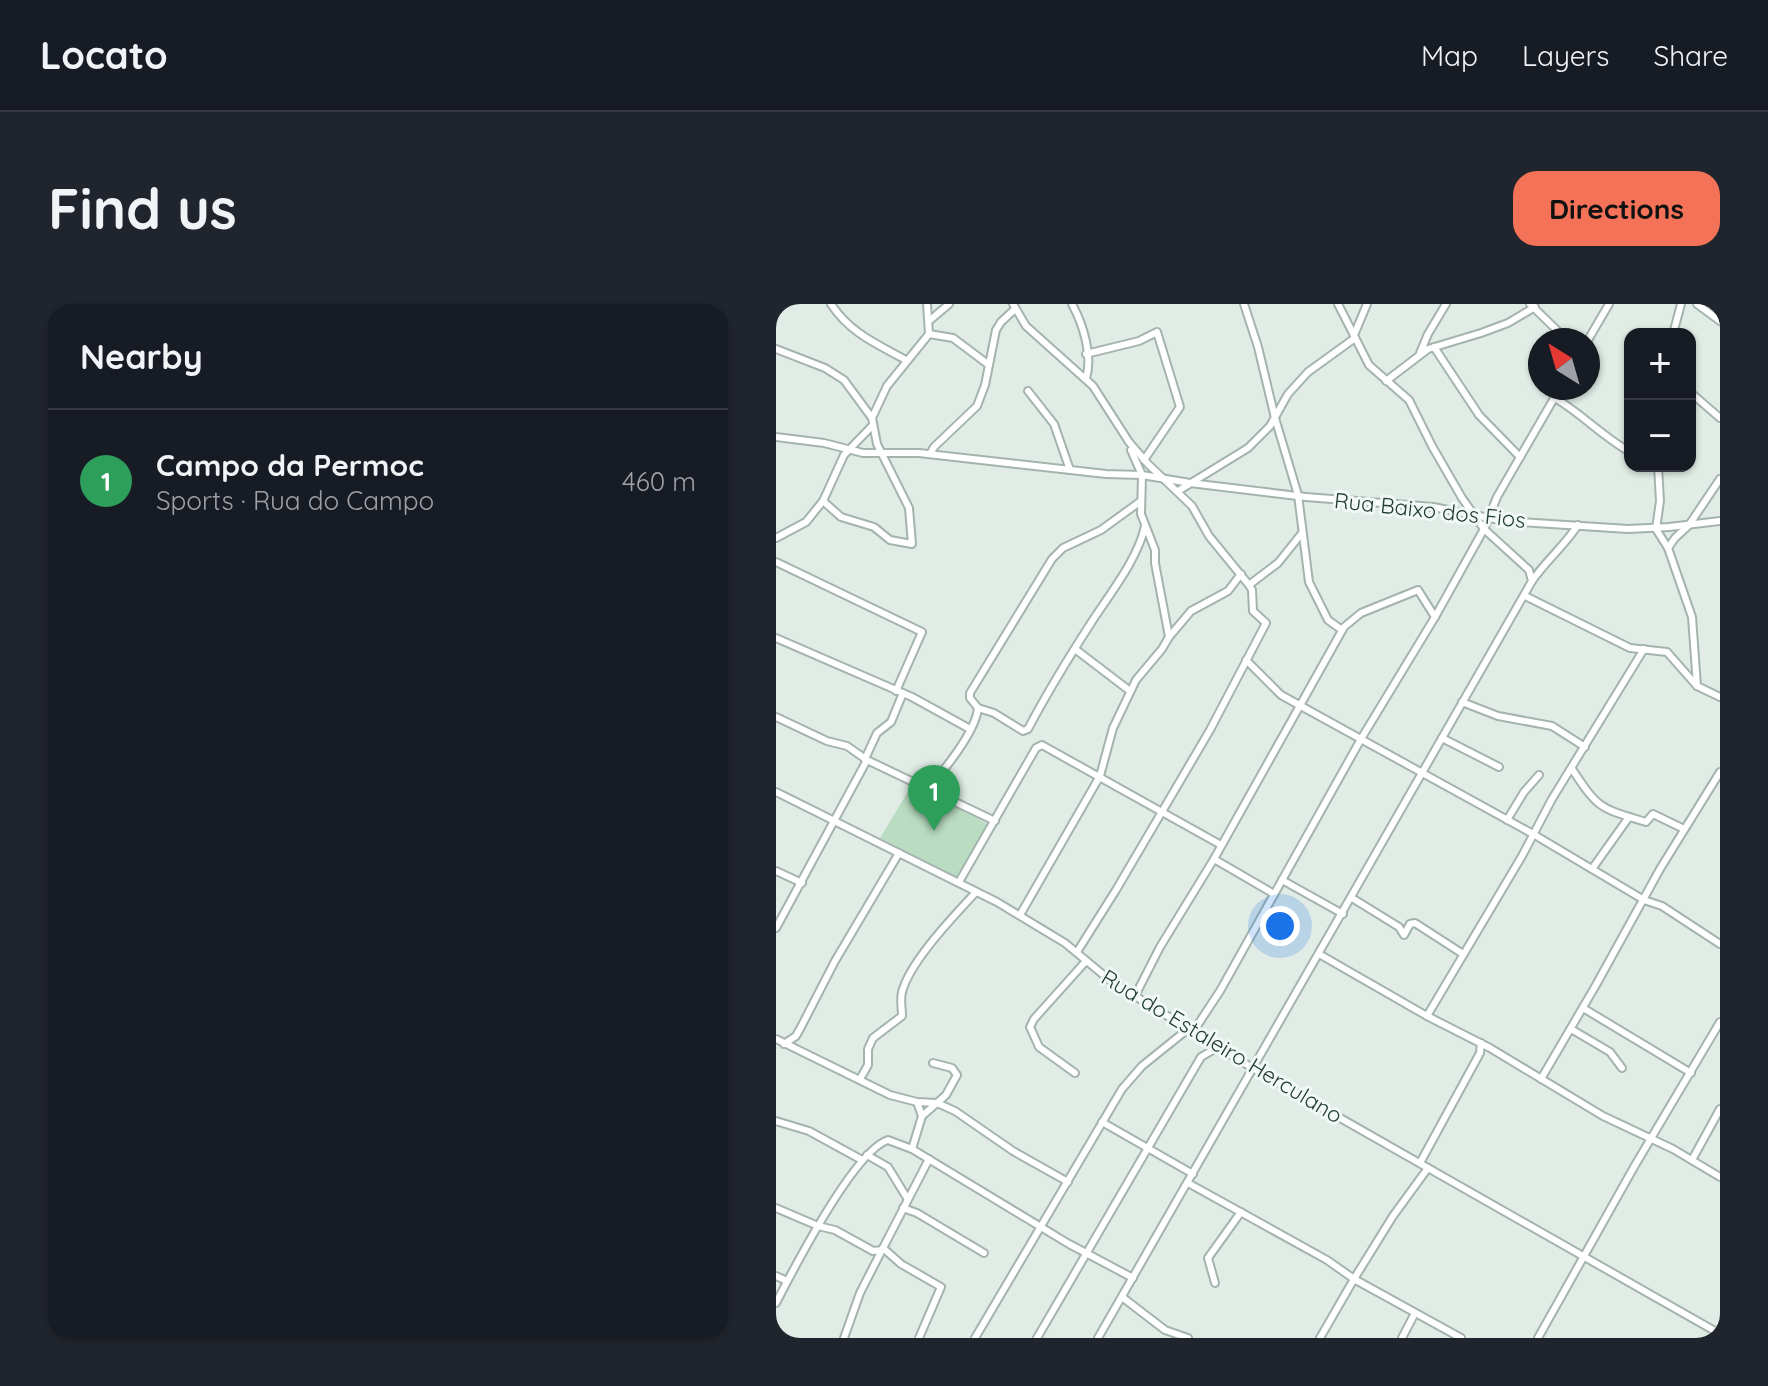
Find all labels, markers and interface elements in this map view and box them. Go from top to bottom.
text: Locato [40,31,168,79]
text: Map [1421,38,1478,73]
text: Layers [1522,38,1609,73]
text: Share [1653,38,1728,73]
button: Directions [1513,171,1720,246]
text: Find us [48,173,237,243]
north arrow [1528,328,1600,400]
map controls [1624,328,1696,472]
button: + [1624,328,1696,400]
text: Nearby [80,335,203,378]
button: − [1624,400,1696,472]
text: Campo da Permoc [156,446,424,484]
text: 1 [101,465,111,498]
text: 460 m [622,465,696,498]
text: Sports · Rua do Campo [156,484,434,517]
street label: Rua Baixo dos Fios [1333,486,1527,534]
pin: 1 [908,765,960,831]
your location [1260,906,1300,946]
street label: Rua do Estaleiro Herculano [1096,963,1348,1129]

